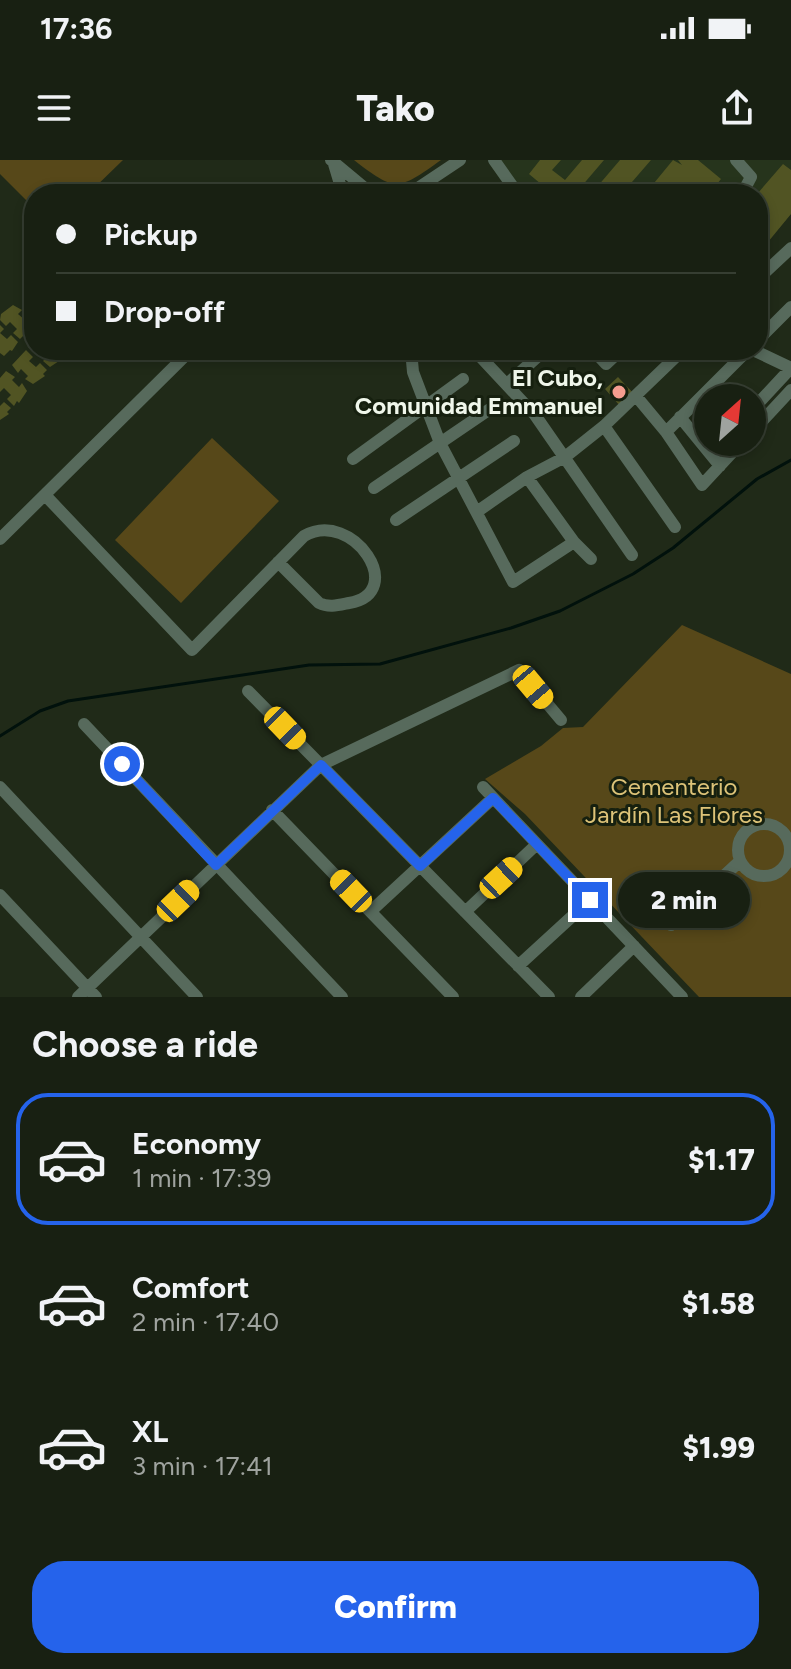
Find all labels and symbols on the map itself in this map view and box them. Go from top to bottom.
place label: El Cubo, Comunidad Emmanuel [355,363,603,420]
marker: El Cubo, Comunidad Emmanuel [610,383,628,401]
north arrow [694,384,766,456]
car [508,661,558,713]
car [260,702,310,754]
route start [104,746,140,782]
park label: Cementerio Jardín Las Flores [585,772,763,829]
car [475,853,527,903]
car [326,865,376,917]
callout: 2 min [618,872,750,928]
car [152,876,204,926]
route end [572,882,608,918]

